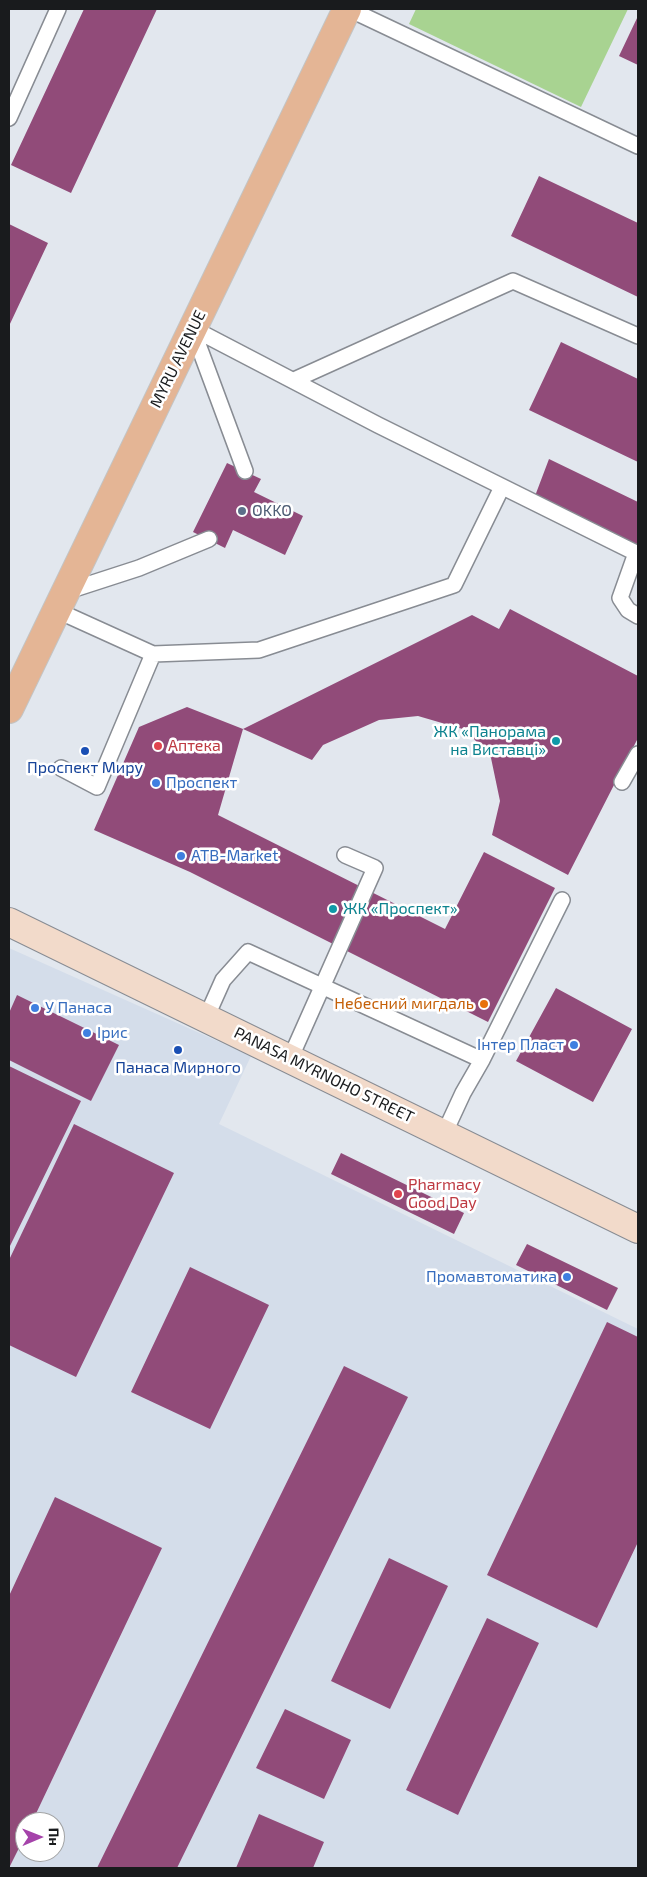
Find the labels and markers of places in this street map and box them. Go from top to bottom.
place label: OKKO [252,501,292,521]
marker: OKKO [236,505,248,517]
place label: ЖК «Панорама на Виставці» [434,722,546,760]
marker: ЖК «Панорама на Виставці» [550,735,562,747]
place label: Аптека [168,736,221,756]
marker: Аптека [152,740,164,752]
marker: Проспект Миру [79,745,91,757]
place label: Проспект Миру [27,758,143,778]
place label: Проспект [166,773,237,793]
marker: Проспект [150,777,162,789]
place label: ATB-Market [191,846,278,866]
marker: ATB-Market [175,850,187,862]
place label: ЖК «Проспект» [343,899,458,919]
marker: ЖК «Проспект» [327,903,339,915]
place label: Небесний мигдаль [334,994,474,1014]
place label: У Панаса [45,998,112,1018]
marker: Небесний мигдаль [478,998,490,1010]
marker: У Панаса [29,1002,41,1014]
place label: Ірис [97,1023,128,1043]
marker: Ірис [81,1027,93,1039]
place label: Інтер Пласт [477,1035,564,1055]
marker: Інтер Пласт [568,1039,580,1051]
marker: Панаса Мирного [172,1044,184,1056]
place label: Панаса Мирного [115,1058,241,1078]
place label: Pharmacy Good Day [408,1175,481,1213]
marker: Pharmacy Good Day [392,1188,404,1200]
place label: Промавтоматика [426,1267,557,1287]
marker: Промавтоматика [561,1271,573,1283]

